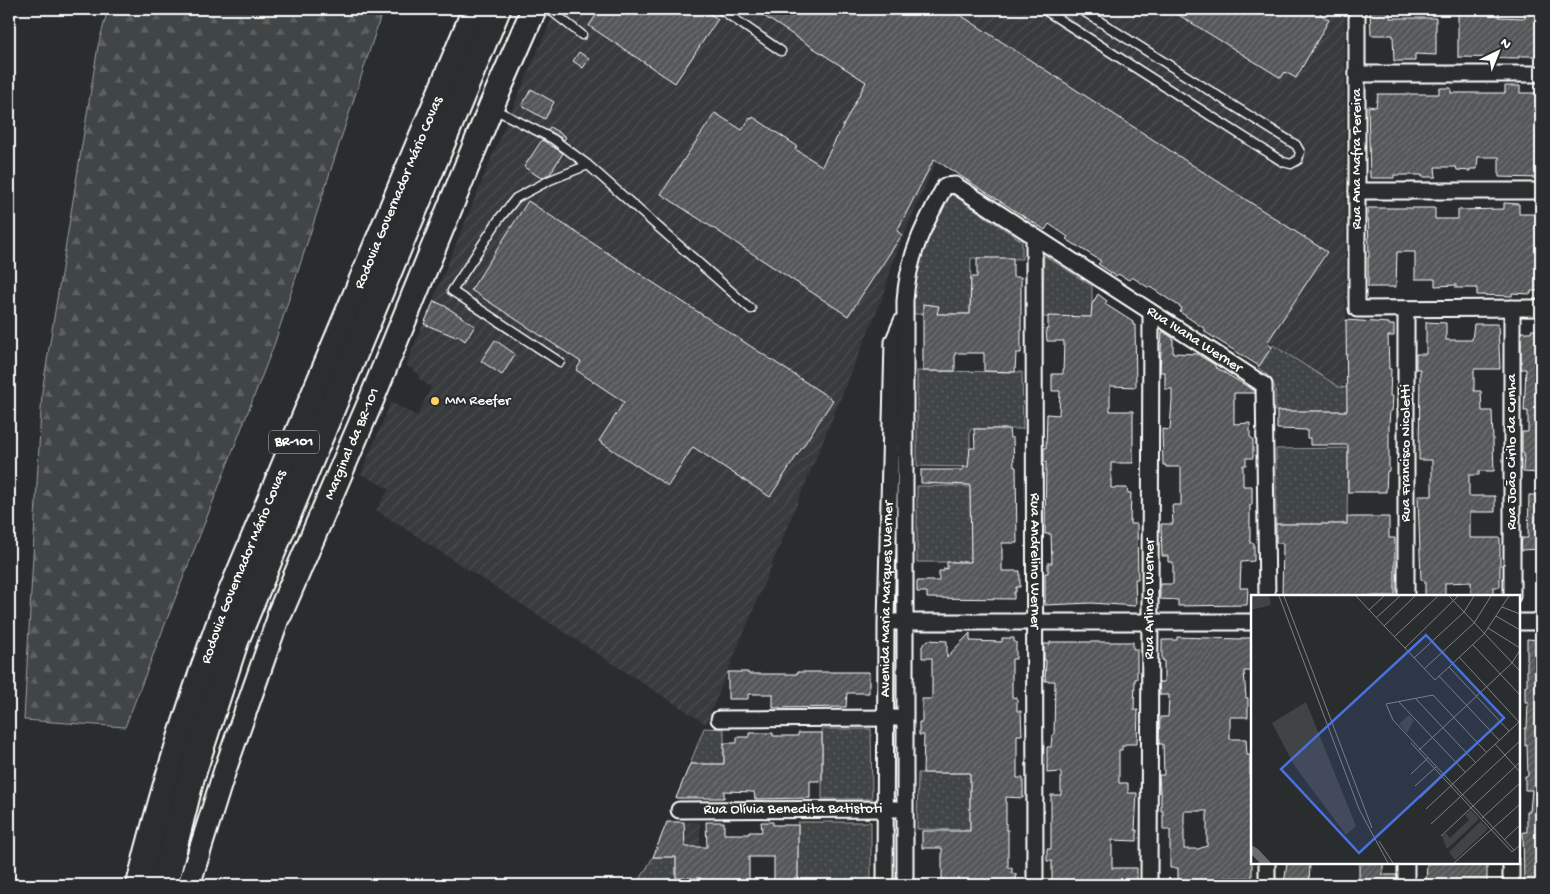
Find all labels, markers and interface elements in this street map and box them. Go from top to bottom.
north arrow [1472,28,1522,78]
text: N [1496,35,1514,54]
street label: Rua Ana Mafra Pereira [1348,88,1366,230]
street label: Rodovia Governador Mário Covas [351,93,447,292]
street label: Rua Ivana Werner [1143,302,1247,378]
street label: Rua João Cirilo da Cunha [1503,373,1521,530]
street label: Rua Francisco Nicoletti [1397,384,1415,522]
street label: Marginal da BR-101 [321,385,384,502]
place label: MM Reefer [445,392,512,410]
marker: MM Reefer [429,395,441,407]
road number: BR-101 [269,431,319,454]
street label: Rodovia Governador Mário Covas [197,467,291,666]
street label: Rua Andrelino Werner [1025,493,1044,631]
street label: Avenida Maria Marques Werner [877,499,898,697]
street label: Rua Arlindo Werner [1141,537,1159,659]
inset map [1251,595,1520,864]
street label: Rua Olívia Benedita Batistoti [704,800,882,819]

